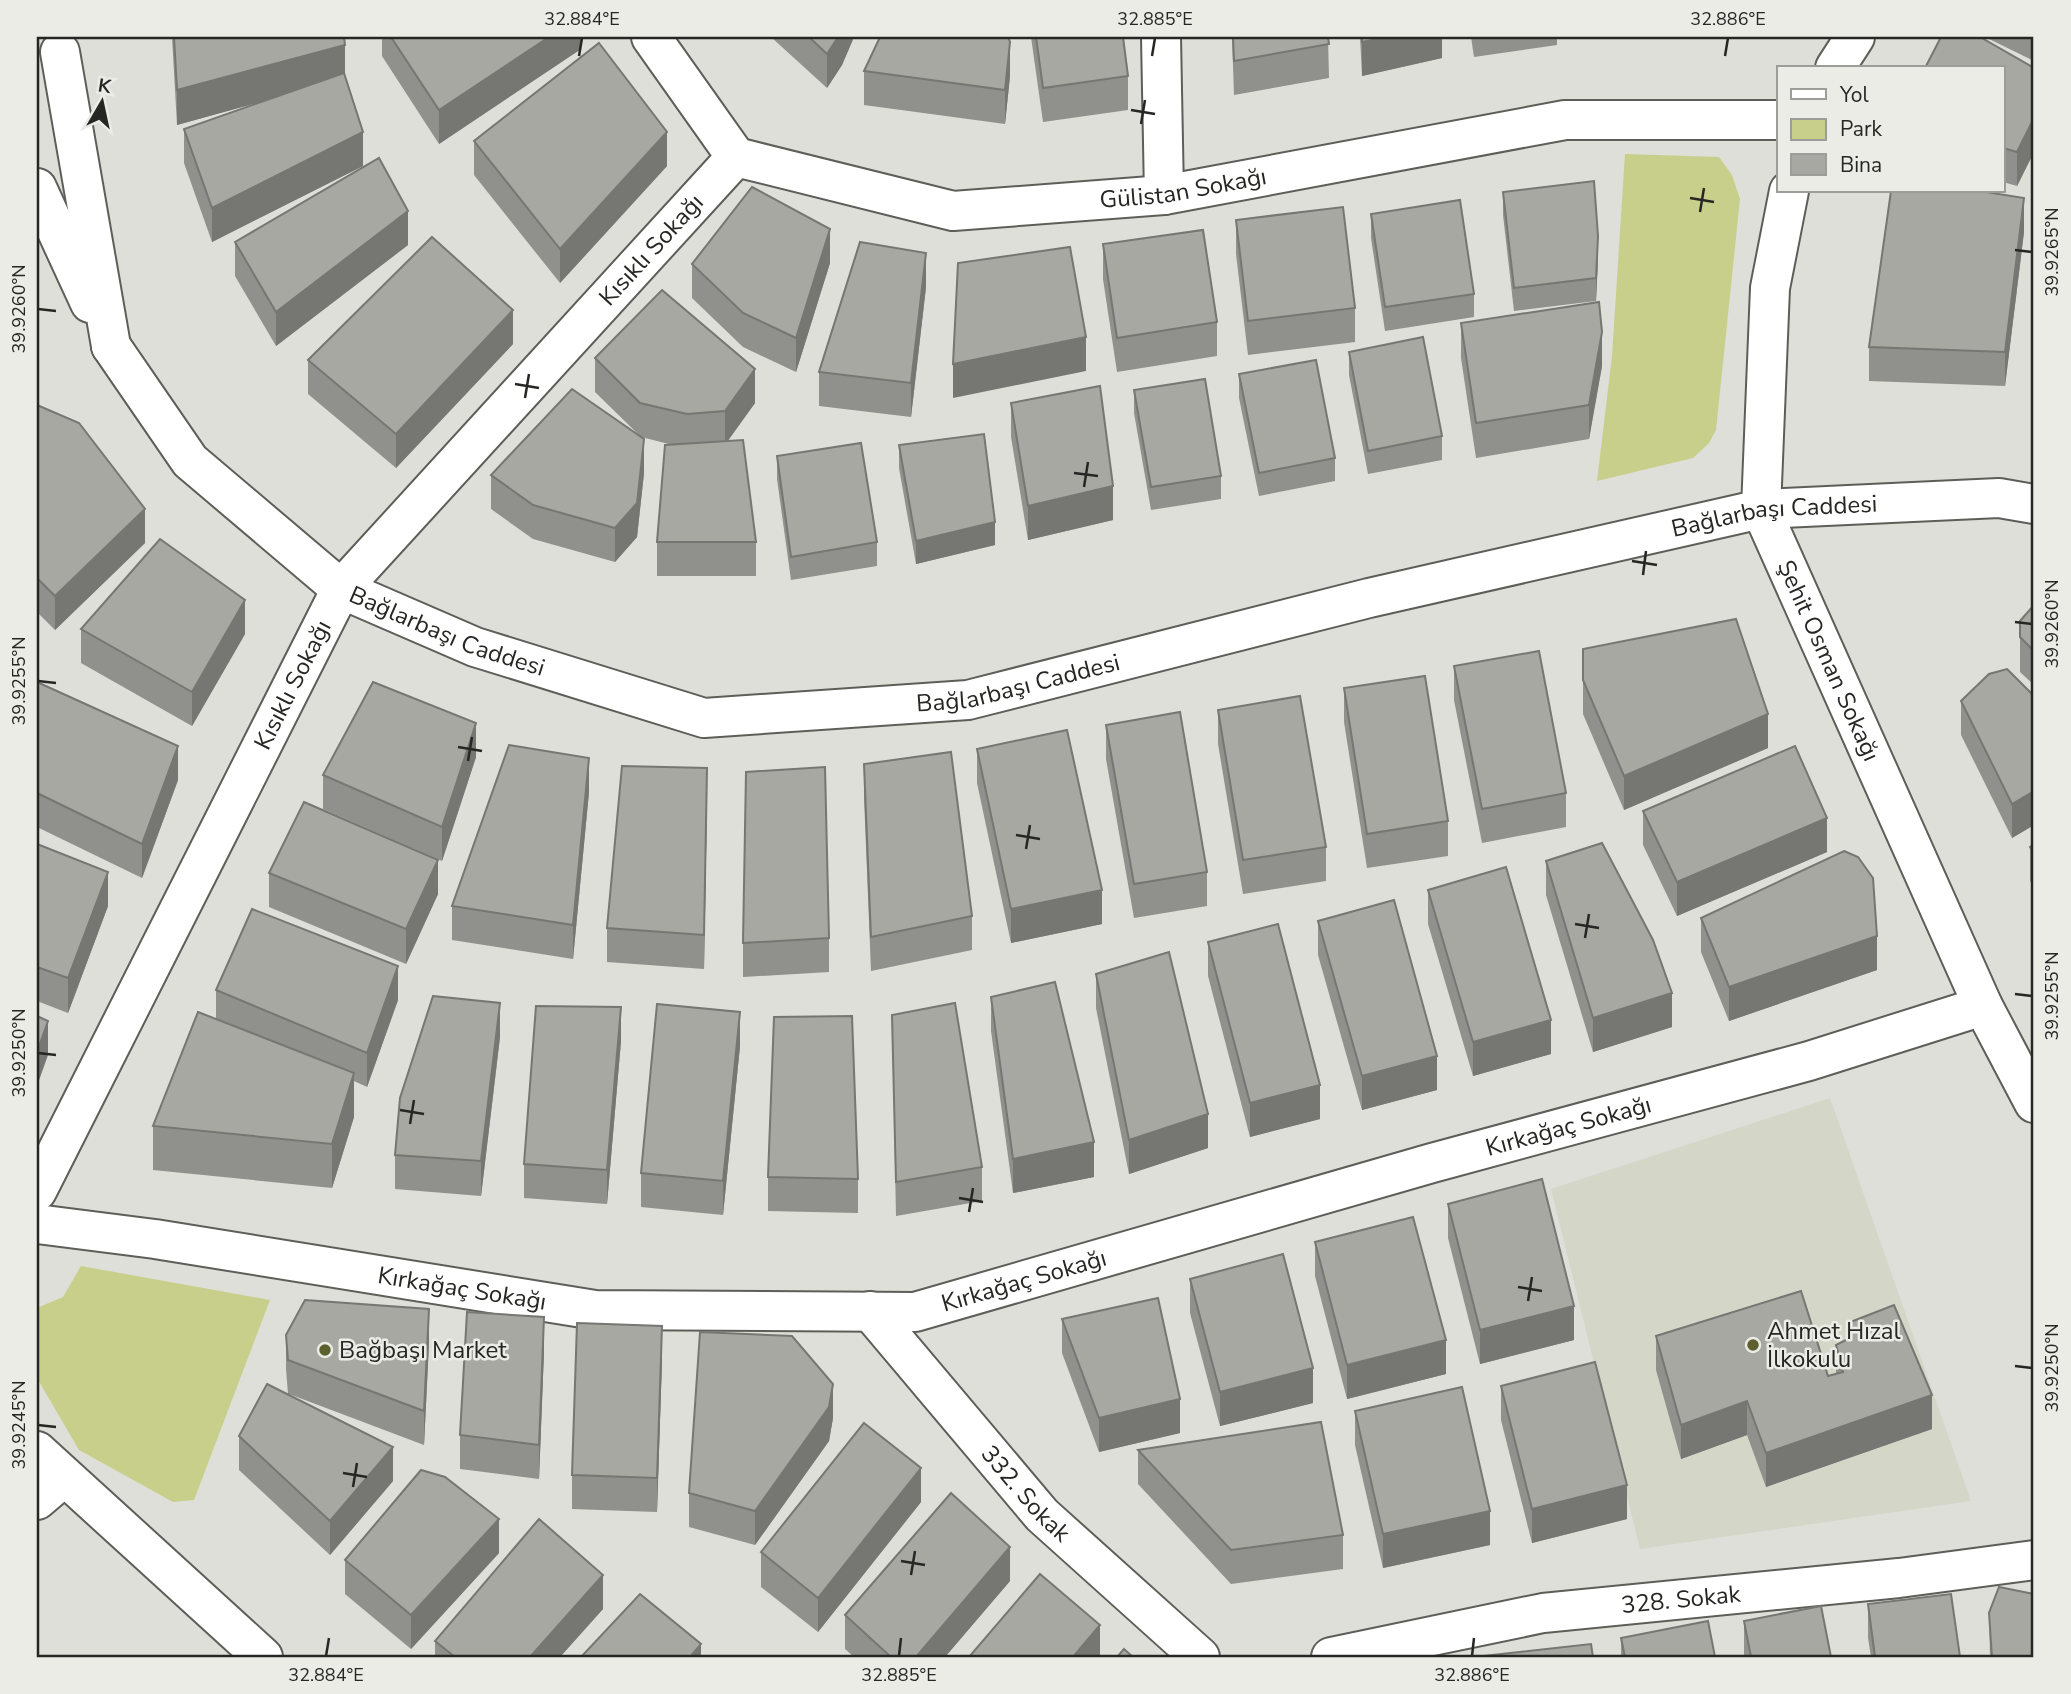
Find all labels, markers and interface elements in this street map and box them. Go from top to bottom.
text: 32.884°E [544,7,620,31]
text: 32.885°E [1117,7,1193,31]
text: 32.886°E [1690,7,1766,31]
north arrow [66,66,136,136]
legend [1777,66,2004,192]
text: K [96,72,114,100]
text: Yol [1839,81,1870,109]
text: Park [1840,115,1882,143]
text: Bina [1840,151,1882,179]
street label: Gülistan Sokağı [1099,160,1269,216]
street label: Kısıklı Sokağı [592,187,711,313]
text: 39.9265°N [2040,208,2064,296]
text: 39.9260°N [7,265,31,353]
street label: Bağlarbaşı Caddesi [1668,488,1878,545]
street label: Şehit Osman Sokağı [1770,555,1888,766]
street label: Bağlarbaşı Caddesi [344,579,549,684]
text: 39.9260°N [2040,580,2064,668]
street label: Kısıklı Sokağı [247,615,339,755]
text: 39.9255°N [7,637,31,725]
street label: Bağlarbaşı Caddesi [915,646,1123,719]
text: 39.9255°N [2040,952,2064,1040]
text: 39.9250°N [7,1009,31,1097]
street label: Kırkağaç Sokağı [1482,1088,1655,1164]
street label: Kırkağaç Sokağı [938,1242,1110,1320]
street label: Kırkağaç Sokağı [375,1259,549,1318]
place label: Ahmet Hızal İlkokulu [1767,1315,1901,1375]
text: 39.9250°N [2040,1324,2064,1412]
place label: Bağbaşı Market [339,1334,507,1366]
marker: Ahmet Hızal İlkokulu [1745,1337,1761,1353]
marker: Bağbaşı Market [317,1342,333,1358]
text: 39.9245°N [7,1381,31,1469]
street label: 332. Sokak [974,1438,1078,1550]
street label: 328. Sokak [1620,1578,1743,1621]
text: 32.884°E [288,1663,364,1687]
text: 32.885°E [861,1663,937,1687]
text: 32.886°E [1434,1663,1510,1687]

